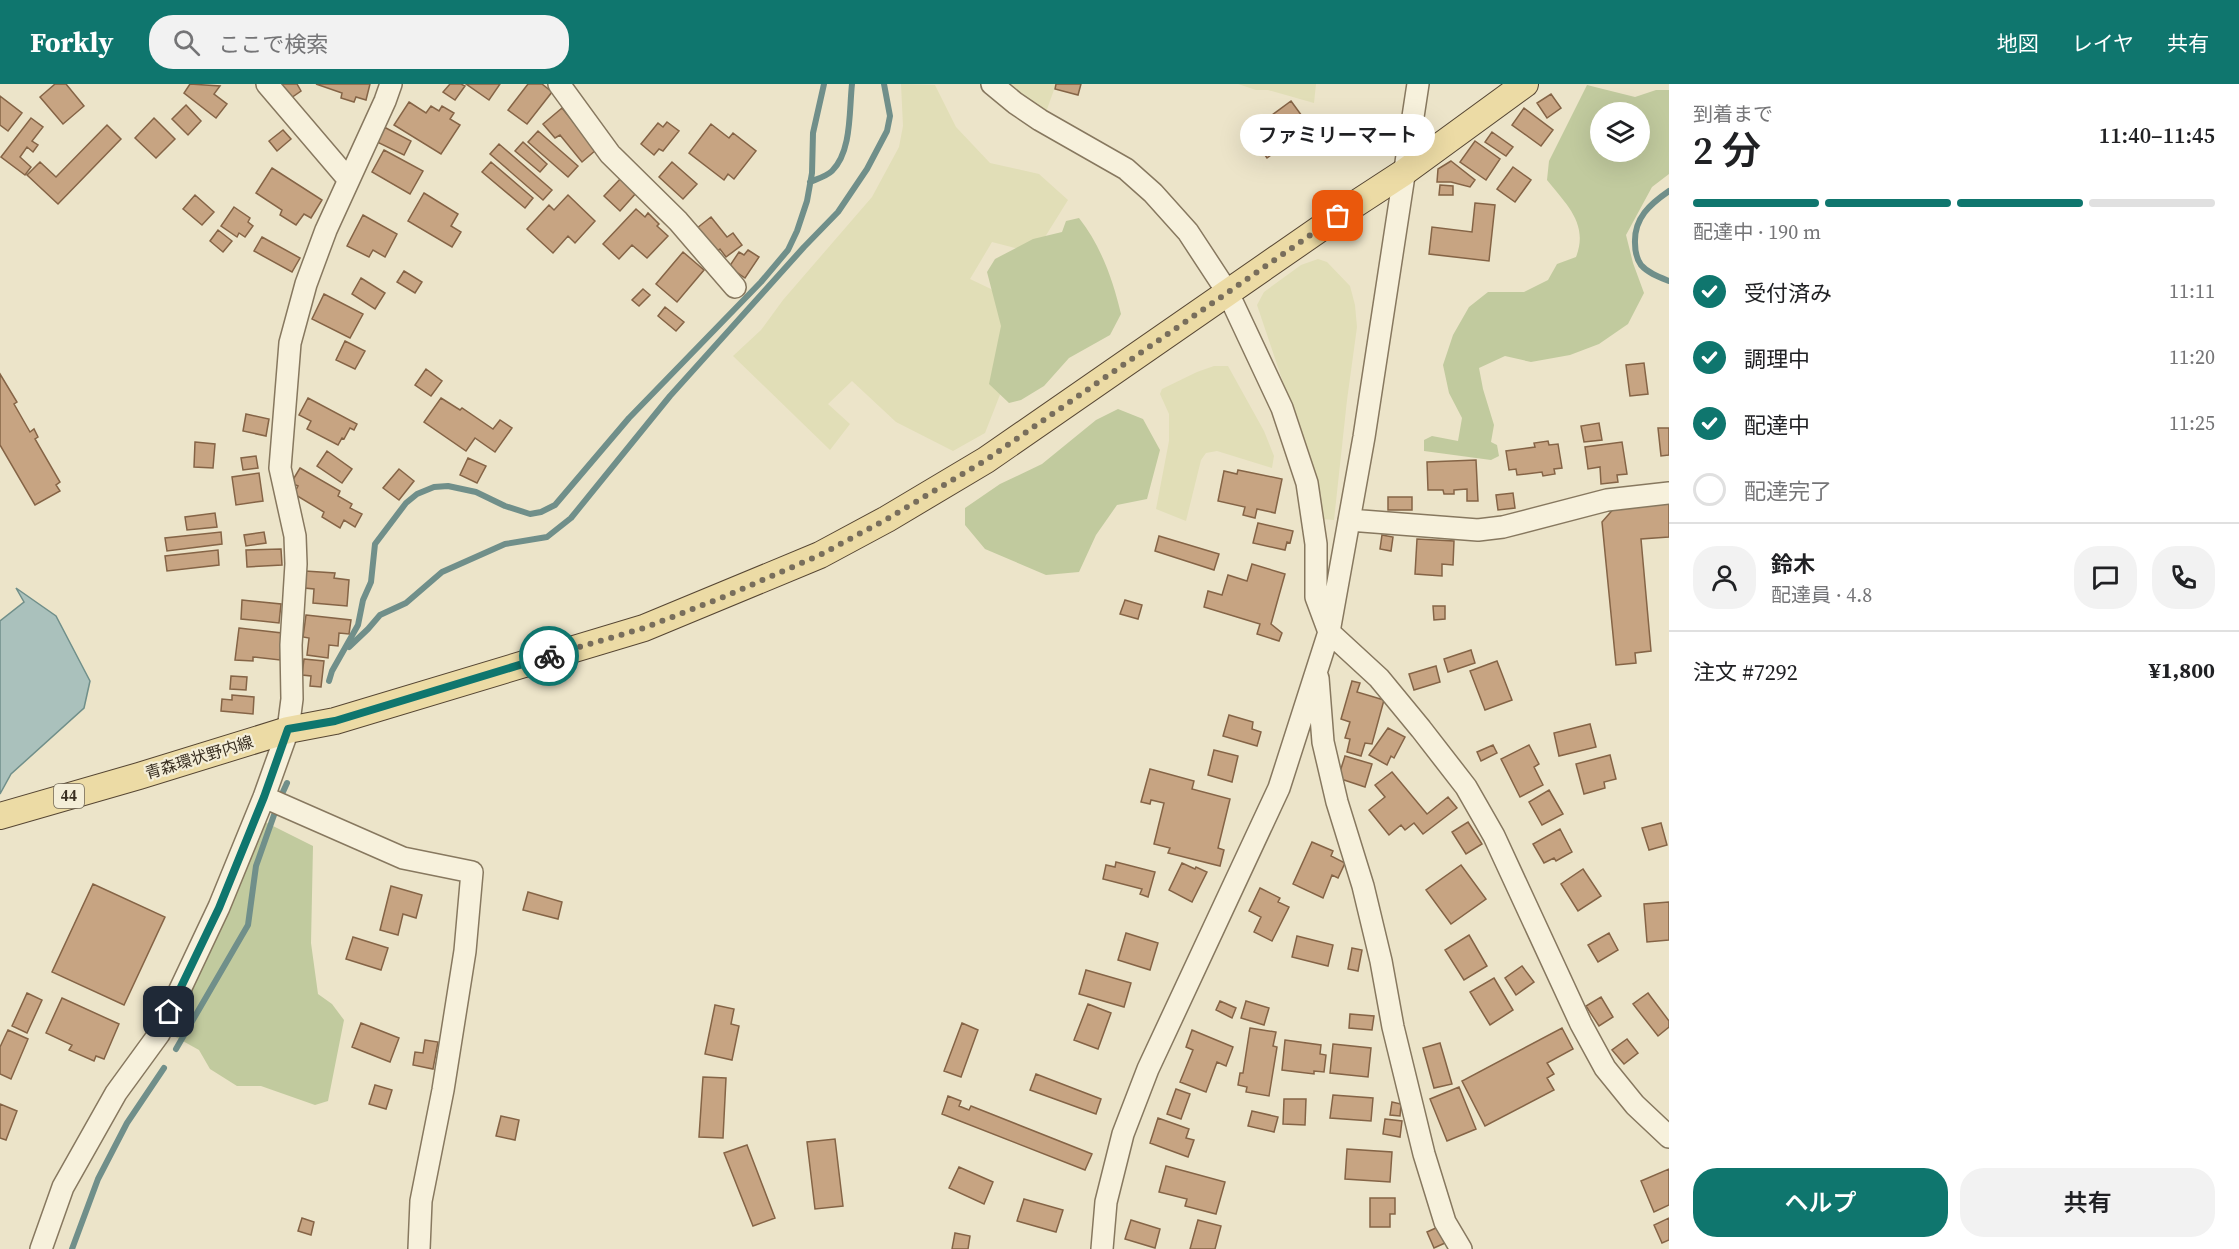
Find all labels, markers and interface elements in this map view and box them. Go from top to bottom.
search box [149,15,569,69]
text: Forkly [30,23,113,61]
icon: search [170,26,203,59]
text: ここで検索 [218,29,328,59]
text: 地図 [1997,29,2039,58]
text: レイヤ [2072,29,2134,58]
text: 共有 [2167,29,2209,58]
text: 到着まで [1693,100,1773,128]
map controls [1590,102,1650,162]
button: layers [1590,102,1650,162]
callout: ファミリーマート [1240,114,1436,156]
text: 11:40–11:45 [2099,120,2215,150]
text: ファミリーマート [1258,121,1418,149]
text: 2 分 [1693,124,1761,177]
pin [1312,190,1363,241]
icon: bag [1321,199,1354,232]
text: 配達中 · 190 m [1693,218,1821,246]
icon: check [1693,275,1726,308]
text: 11:11 [2169,277,2215,305]
text: 受付済み [1744,278,1832,308]
icon: check [1693,341,1726,374]
text: 11:20 [2169,343,2215,371]
text: 調理中 [1744,344,1810,374]
icon: check [1693,407,1726,440]
text: 11:25 [2169,409,2215,437]
text: 配達中 [1744,410,1810,440]
text: 配達完了 [1744,476,1832,506]
button: person [1693,546,1756,609]
button: chat [2074,546,2137,609]
button: phone [2152,546,2215,609]
text: 鈴木 [1771,549,1815,579]
text: 配達員 · 4.8 [1771,581,1872,609]
courier [519,626,579,686]
icon: bike [533,640,566,673]
text: ¥1,800 [2149,655,2215,685]
text: 注文 #7292 [1693,657,1798,687]
street label: 青森環状野内線 [142,730,256,784]
road number: 44 [54,784,84,808]
pin [143,986,194,1037]
icon: home [152,995,185,1028]
button: ヘルプ [1693,1168,1948,1237]
button: 共有 [1960,1168,2215,1237]

